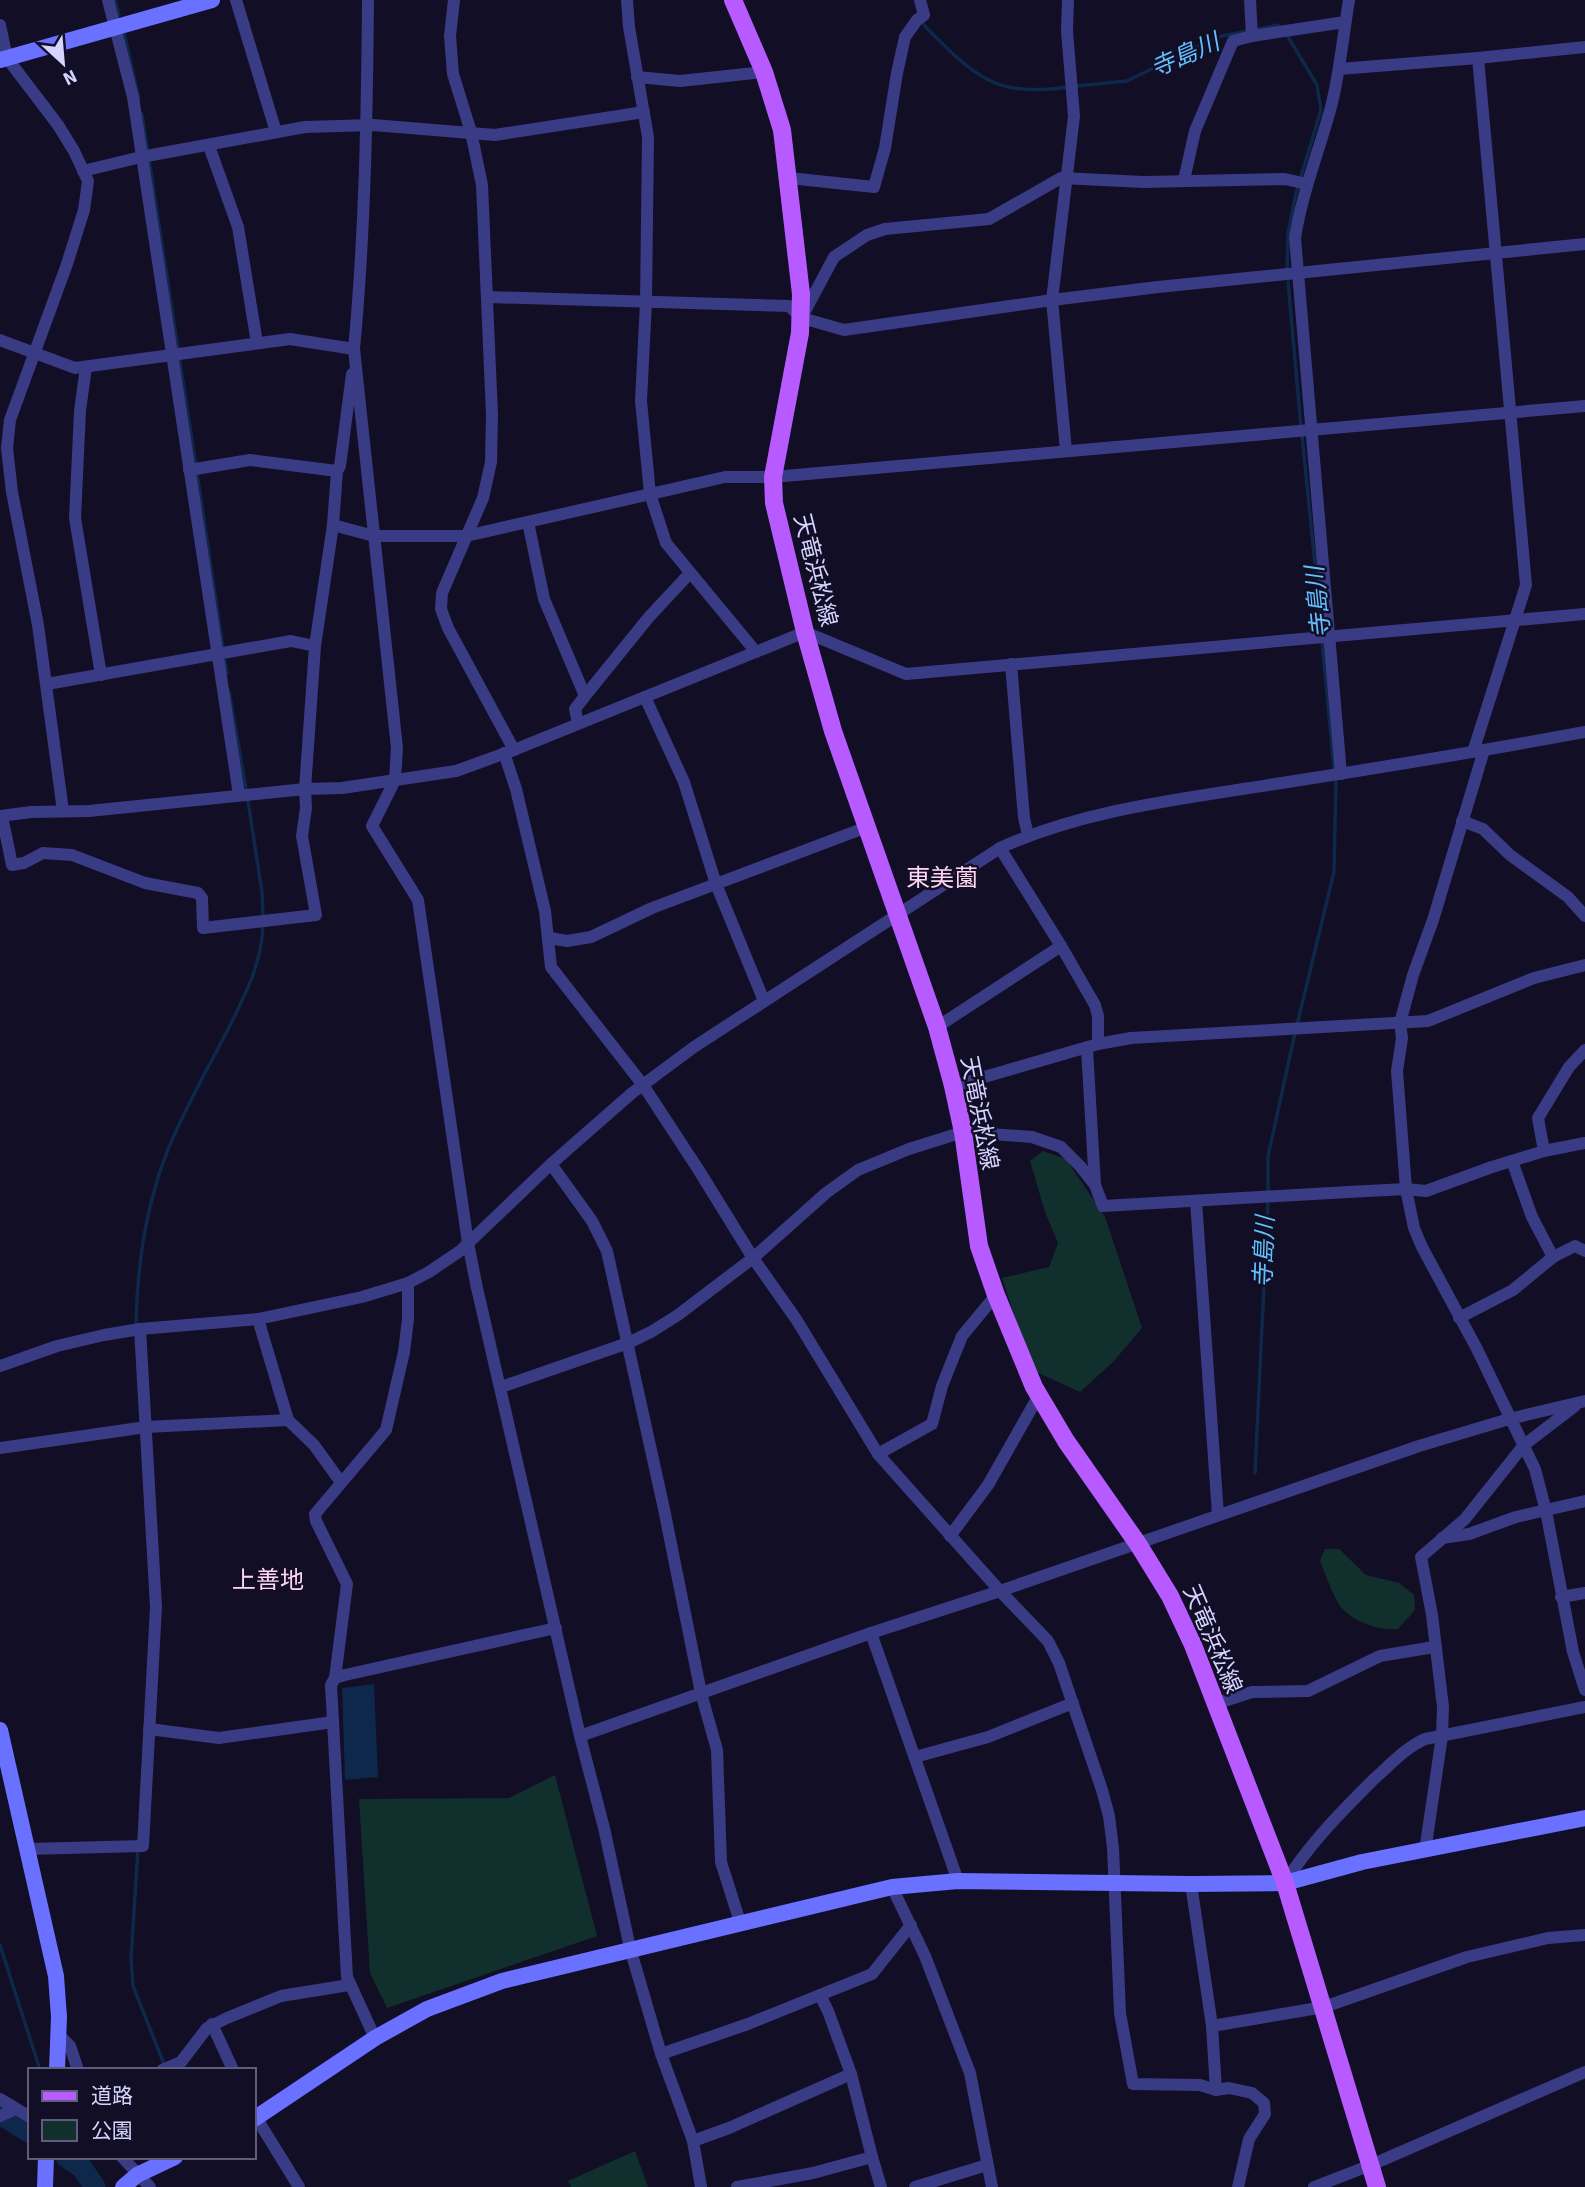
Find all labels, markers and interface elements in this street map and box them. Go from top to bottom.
water label: 寺島川 [1145,24,1228,86]
north arrow [28,28,98,98]
text: N [58,62,81,92]
street label: 天竜浜松線 [786,510,845,630]
water label: 寺島川 [1297,561,1340,640]
district label: 東美薗 [906,861,978,896]
street label: 天竜浜松線 [952,1054,1007,1173]
water label: 寺島川 [1246,1212,1283,1289]
district label: 上善地 [232,1563,304,1598]
street label: 天竜浜松線 [1175,1580,1250,1699]
legend [28,2068,256,2159]
text: 道路 [91,2081,133,2111]
text: 公園 [91,2116,133,2146]

